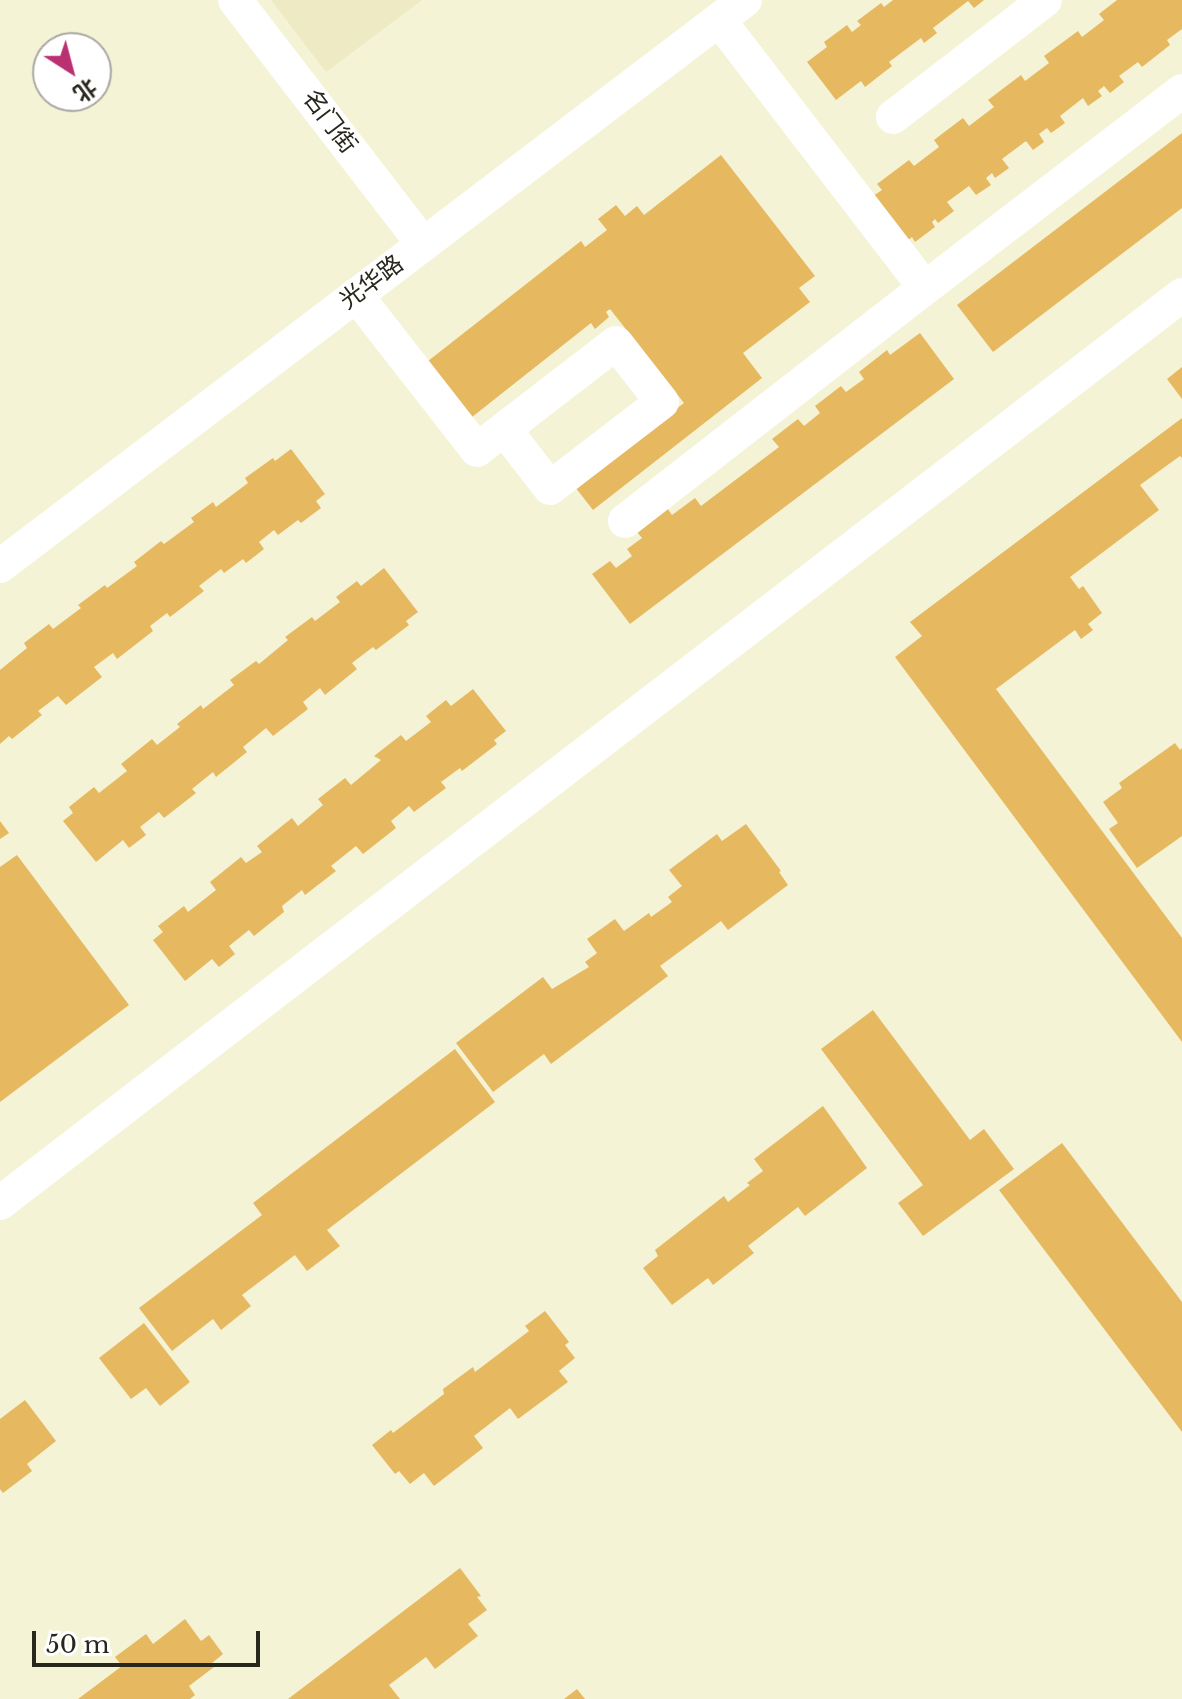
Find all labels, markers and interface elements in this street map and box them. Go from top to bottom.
north arrow [32,32,112,112]
text: 北 [68,73,102,108]
street label: 名门街 [296,85,362,159]
street label: 光华路 [335,250,409,316]
scale bar [36,1615,264,1665]
text: 50 m [46,1630,109,1659]

